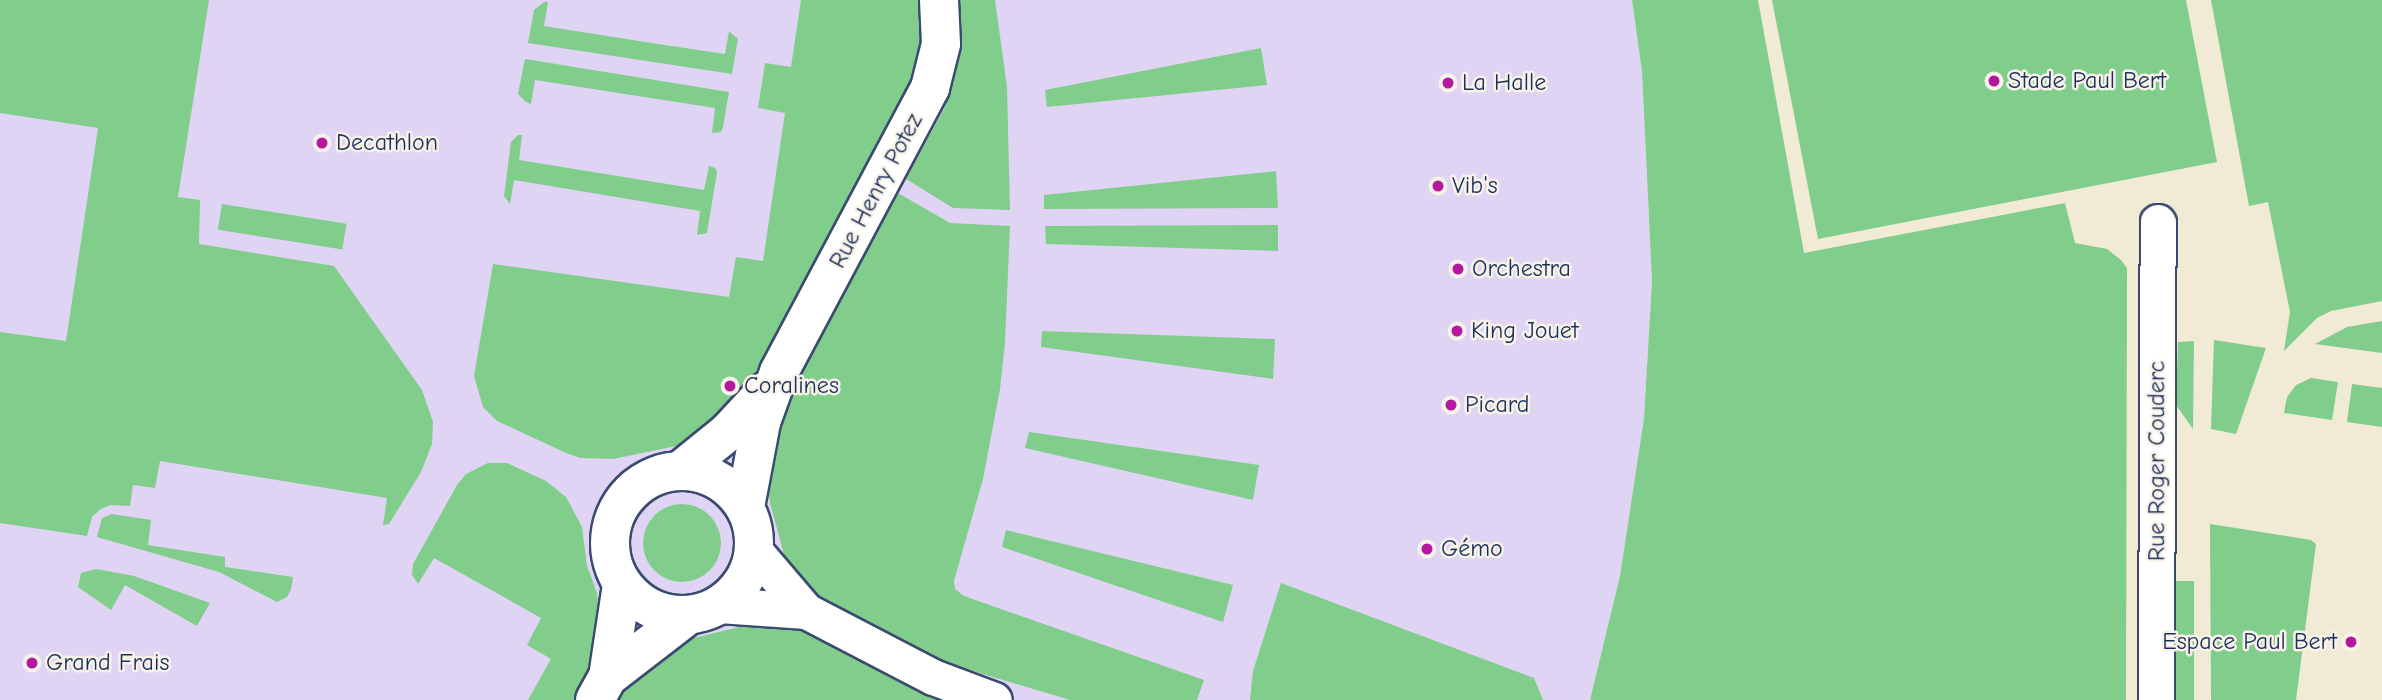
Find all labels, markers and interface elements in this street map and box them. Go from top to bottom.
place label: Stade Paul Bert [2008,67,2166,95]
place label: La Halle [1462,69,1546,97]
marker: Stade Paul Bert [1986,73,2002,89]
marker: La Halle [1440,75,1456,91]
street label: Rue Henry Potez [823,109,929,273]
place label: Decathlon [336,129,438,157]
marker: Decathlon [314,135,330,151]
place label: Vib's [1452,172,1498,200]
marker: Vib's [1430,178,1446,194]
place label: Orchestra [1472,255,1571,283]
marker: Orchestra [1450,261,1466,277]
place label: King Jouet [1471,317,1579,345]
marker: King Jouet [1449,323,1465,339]
street label: Rue Roger Couderc [2143,361,2171,561]
place label: Coralines [744,372,839,400]
marker: Coralines [722,378,738,394]
place label: Picard [1465,391,1529,419]
marker: Picard [1443,397,1459,413]
place label: Gémo [1441,535,1503,563]
marker: Gémo [1419,541,1435,557]
place label: Espace Paul Bert [2162,628,2337,656]
marker: Espace Paul Bert [2343,634,2359,650]
place label: Grand Frais [46,649,169,677]
marker: Grand Frais [24,655,40,671]

